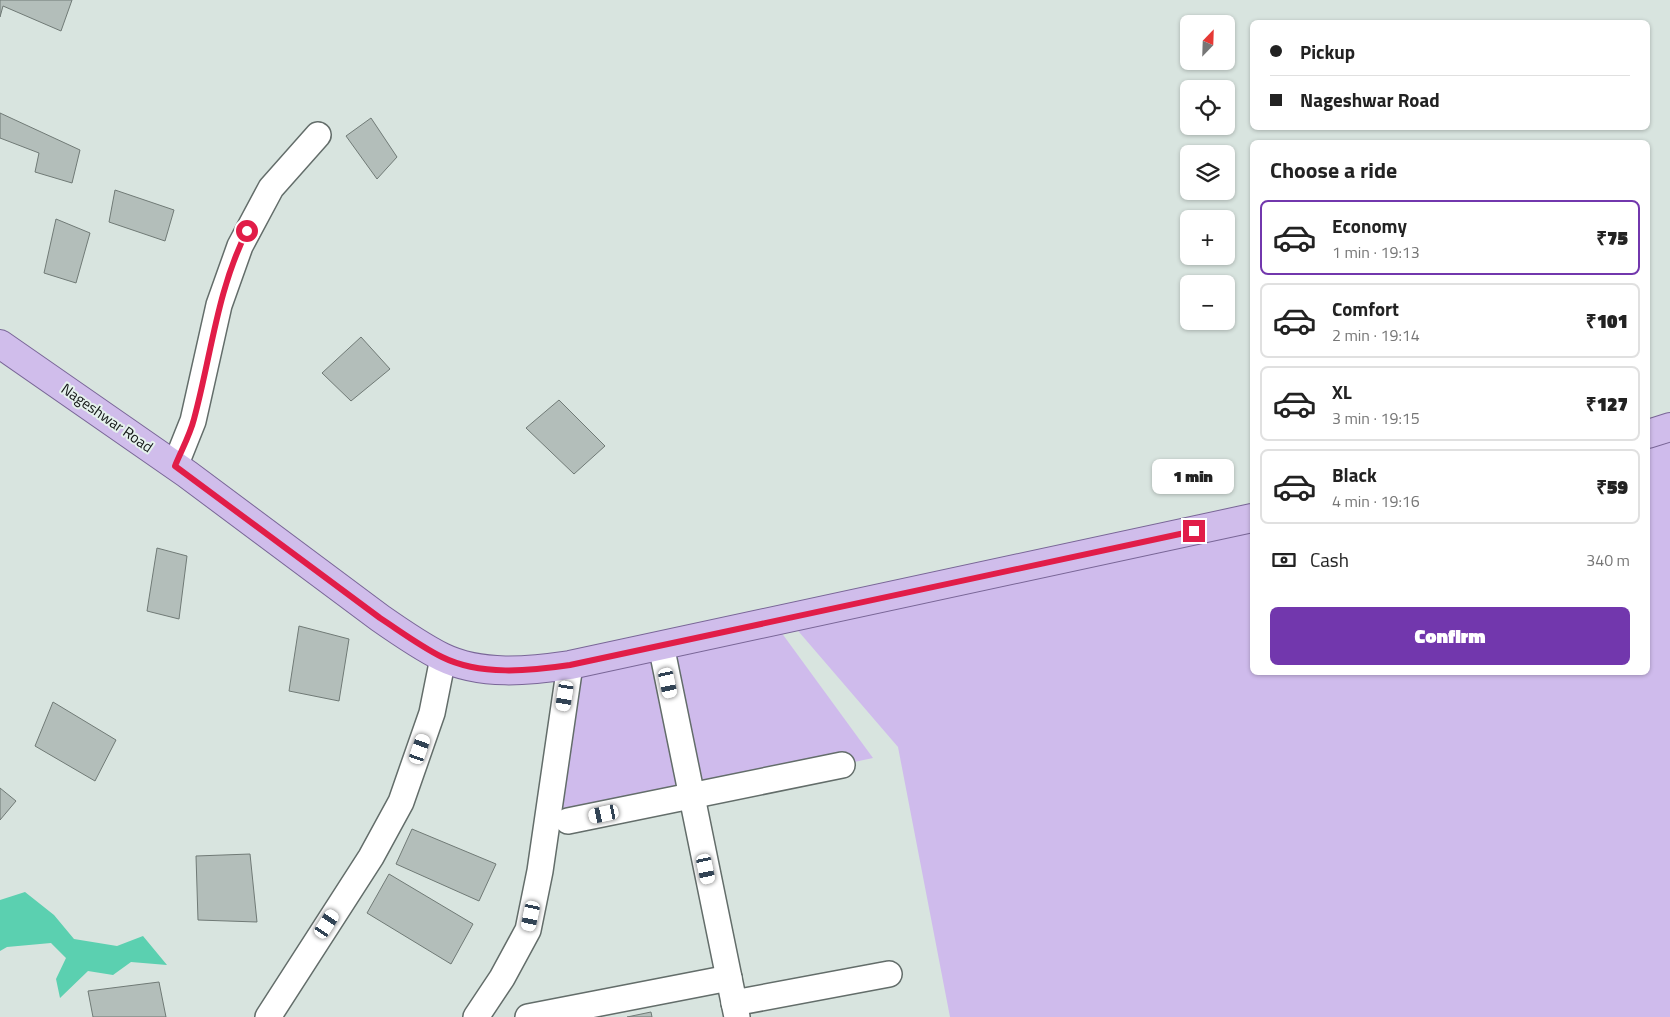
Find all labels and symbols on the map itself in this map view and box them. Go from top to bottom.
north arrow [1180,15,1235,70]
route start [236,220,258,242]
street label: Nageshwar Road [57,377,158,458]
callout: 1 min [1153,458,1235,494]
route end [1183,520,1205,542]
car [657,667,678,699]
car [555,680,574,712]
car [408,732,431,766]
car [587,804,620,824]
car [695,853,716,885]
car [520,900,541,932]
car [312,907,341,941]

